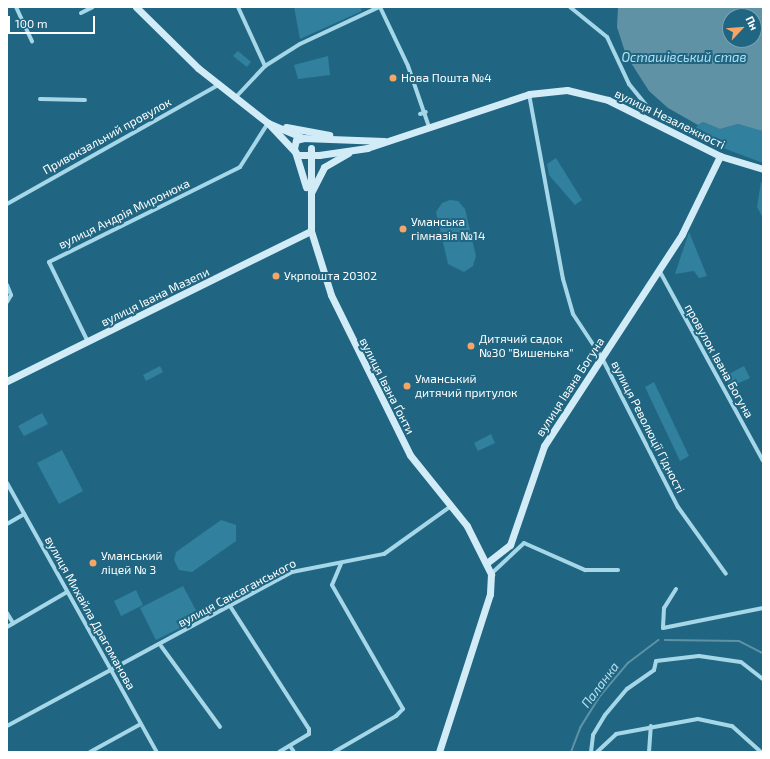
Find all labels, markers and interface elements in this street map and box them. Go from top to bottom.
scale bar [10,8,97,34]
north arrow [722,8,762,48]
text: Пн [743,14,761,32]
text: 100 m [15,16,47,30]
water label: Осташівський став [621,49,747,65]
place label: Нова Пошта №4 [401,71,492,85]
marker: Нова Пошта №4 [388,73,398,83]
street label: вулиця Незалежності [612,86,728,152]
street label: Привокзальний провулок [40,95,174,177]
street label: вулиця Андрія Миронюка [56,176,192,252]
place label: Уманська гімназія №14 [411,215,485,243]
marker: Уманська гімназія №14 [398,224,408,234]
street label: вулиця Івана Мазепи [98,264,212,330]
place label: Укрпошта 20302 [284,269,377,283]
marker: Укрпошта 20302 [271,271,281,281]
street label: провулок Івана Богуна [682,301,756,421]
place label: Дитячий садок №30 "Вишенька" [479,332,574,360]
street label: вулиця Івана Ґонти [356,335,418,437]
street label: вулиця Івана Богуна [533,335,607,439]
marker: Дитячий садок №30 "Вишенька" [466,341,476,351]
street label: вулиця Революції Гідності [608,358,688,496]
place label: Уманський дитячий притулок [415,372,517,400]
marker: Уманський дитячий притулок [402,381,412,391]
street label: вулиця Михайла Драгоманова [42,534,138,692]
place label: Уманський ліцей № 3 [101,549,163,577]
street label: вулиця Саксаганського [175,556,299,630]
marker: Уманський ліцей № 3 [88,558,98,568]
water label: Паланка [578,659,622,711]

